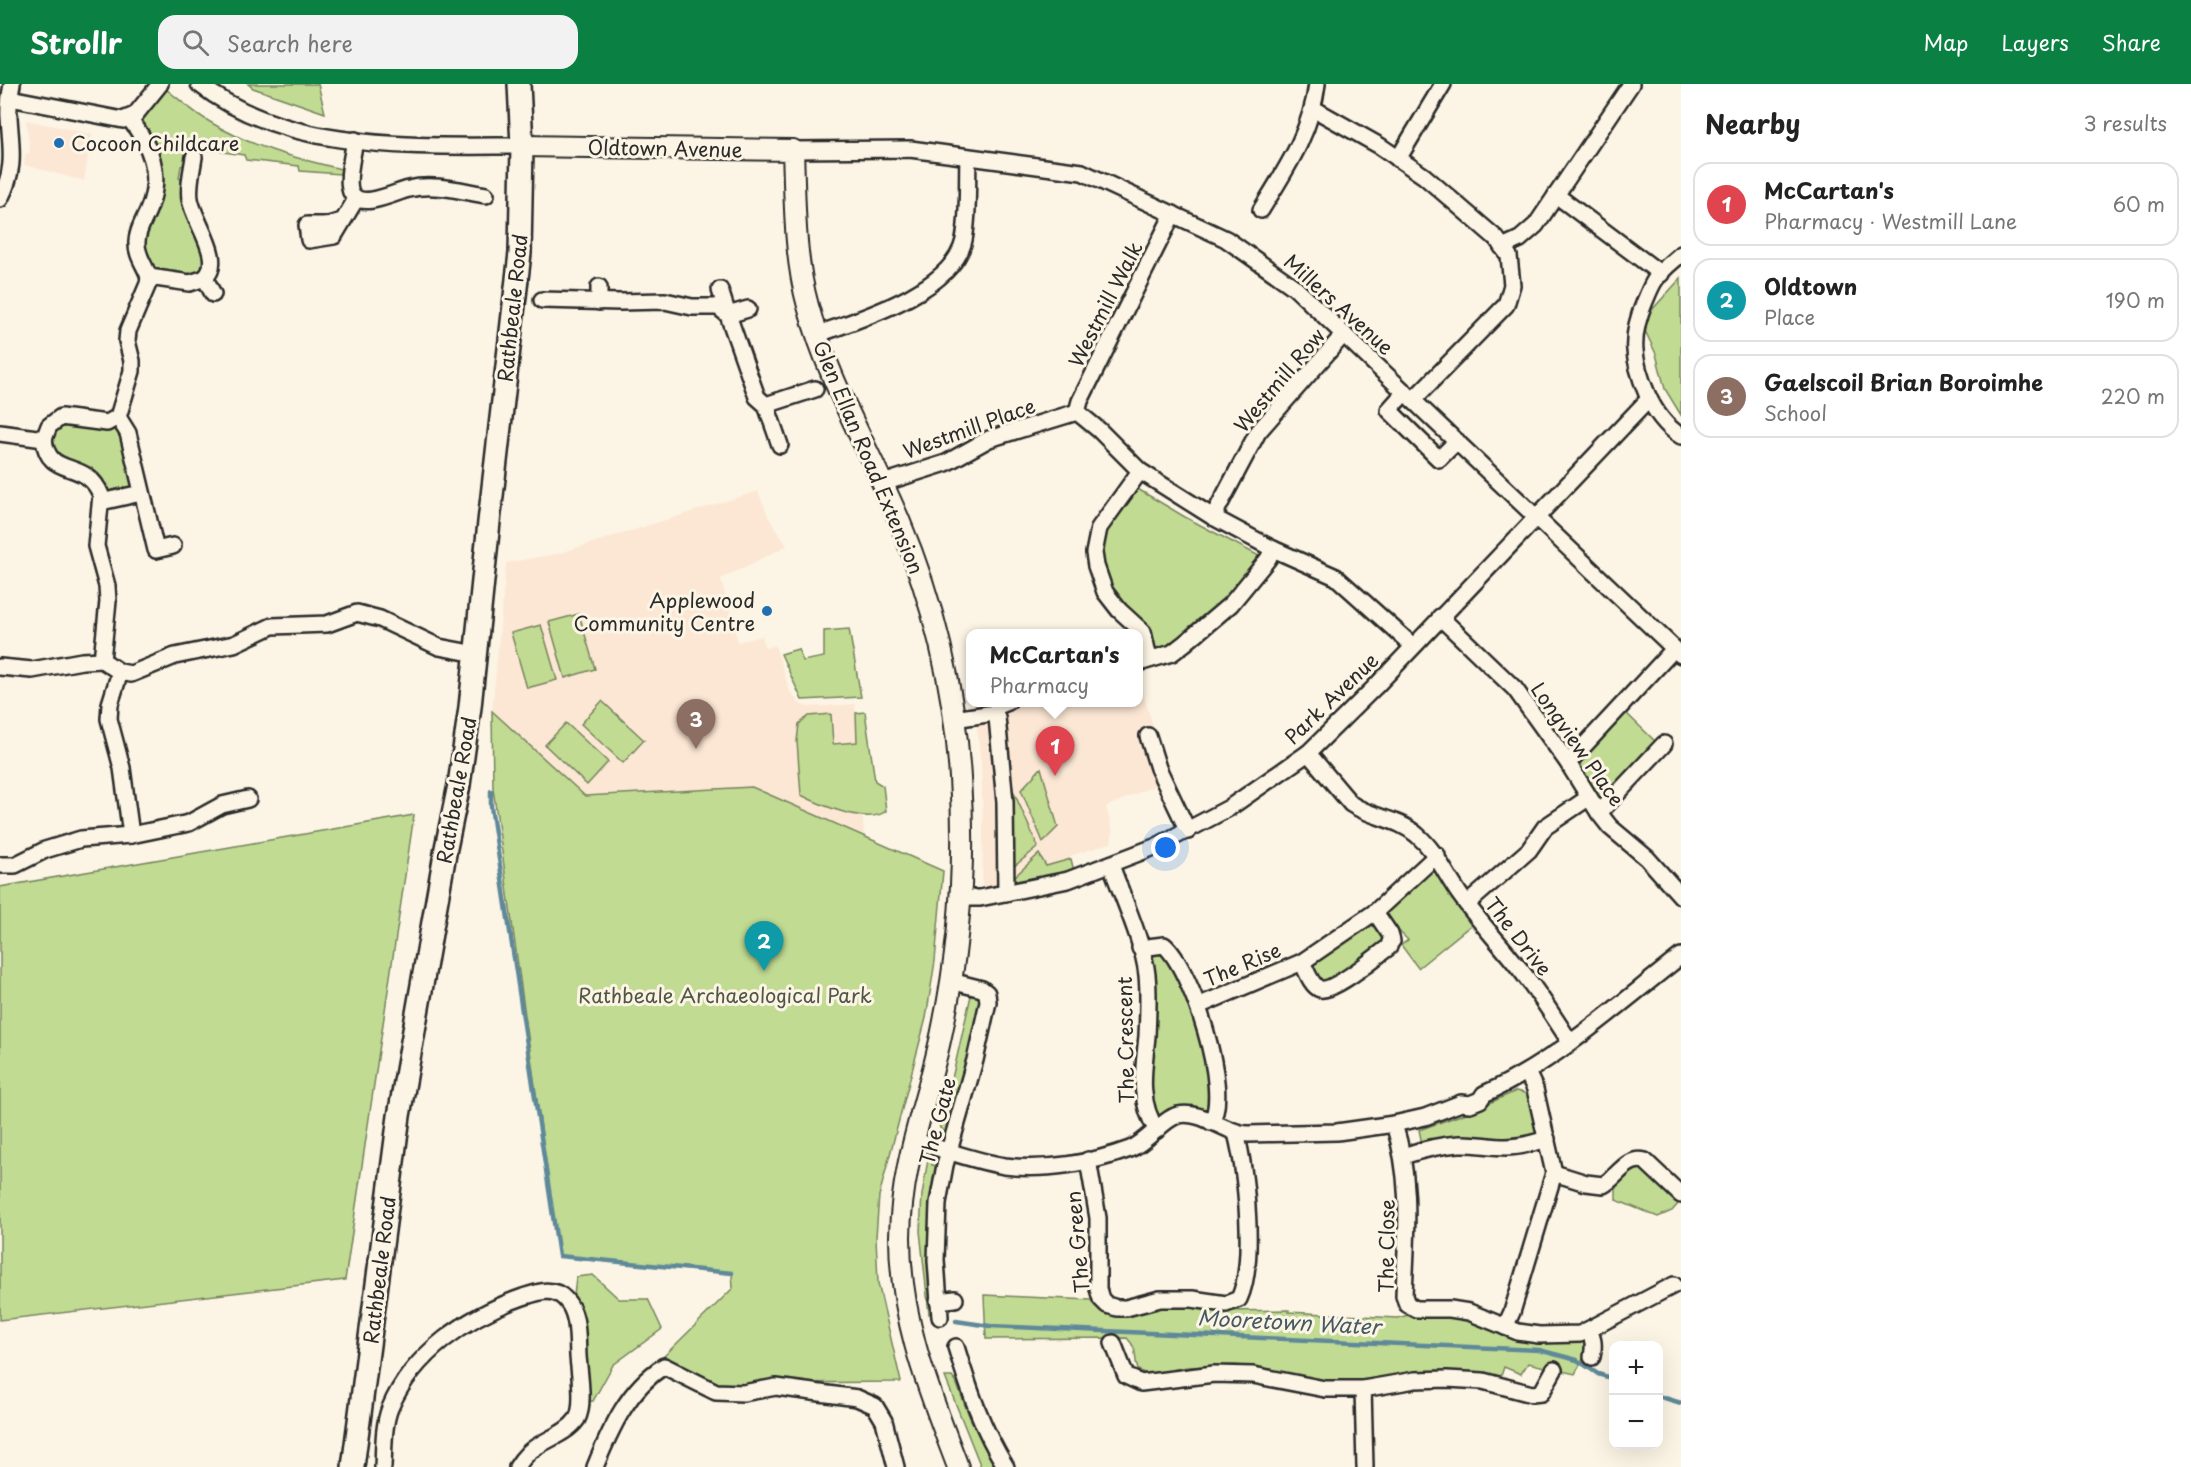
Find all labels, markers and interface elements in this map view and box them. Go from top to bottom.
search box [158,15,578,69]
text: Strollr [30,21,122,64]
icon: search [179,26,212,59]
text: Search here [227,26,353,59]
text: Map [1924,26,1968,58]
text: Layers [2001,26,2069,58]
text: Share [2102,26,2161,58]
text: Nearby [1705,104,1800,143]
text: 3 results [2084,108,2167,138]
place label: Cocoon Childcare [71,128,239,158]
street label: Oldtown Avenue [587,132,743,164]
marker: Cocoon Childcare [52,136,66,150]
text: McCartan's [1764,173,1894,206]
text: 1 [1722,189,1731,219]
text: 60 m [2113,189,2165,219]
text: Pharmacy · Westmill Lane [1764,206,2017,236]
street label: Rathbeale Road [489,232,535,384]
street label: Westmill Walk [1060,236,1150,372]
street label: Millers Avenue [1278,247,1401,361]
text: Oldtown [1764,269,1857,302]
text: 2 [1719,285,1734,315]
text: 190 m [2106,285,2165,315]
text: Place [1764,302,1815,332]
street label: Westmill Row [1226,321,1332,439]
street label: Glen Ellan Road Extension [806,336,932,578]
text: Gaelscoil Brian Boroimhe [1764,365,2043,398]
text: 3 [1720,381,1733,411]
text: 220 m [2101,381,2165,411]
street label: Westmill Place [899,390,1039,466]
text: School [1764,398,1827,428]
place label: Applewood Community Centre [574,585,755,638]
marker: Applewood Community Centre [760,604,774,618]
popup [966,629,1143,707]
text: McCartan's [990,637,1119,670]
street label: Park Avenue [1277,645,1385,751]
text: Pharmacy [990,670,1089,700]
street label: Longview Place [1524,676,1632,812]
pin: 3 [676,700,716,749]
street label: Rathbeale Road [428,714,484,866]
pin: 1 [1036,726,1074,776]
your location [1151,833,1180,862]
street label: The Drive [1479,890,1559,982]
pin: 2 [744,922,783,971]
street label: The Rise [1199,934,1285,994]
street label: The Crescent [1109,976,1141,1104]
park label: Rathbeale Archaeological Park [578,980,872,1010]
street label: The Gate [911,1074,963,1168]
street label: The Green [1058,1190,1096,1294]
street label: Rathbeale Road [355,1194,403,1346]
street label: The Close [1370,1199,1402,1293]
water label: Mooretown Water [1197,1300,1384,1342]
map controls [1609,1341,1663,1449]
button: + [1609,1341,1663,1395]
button: − [1609,1395,1663,1449]

